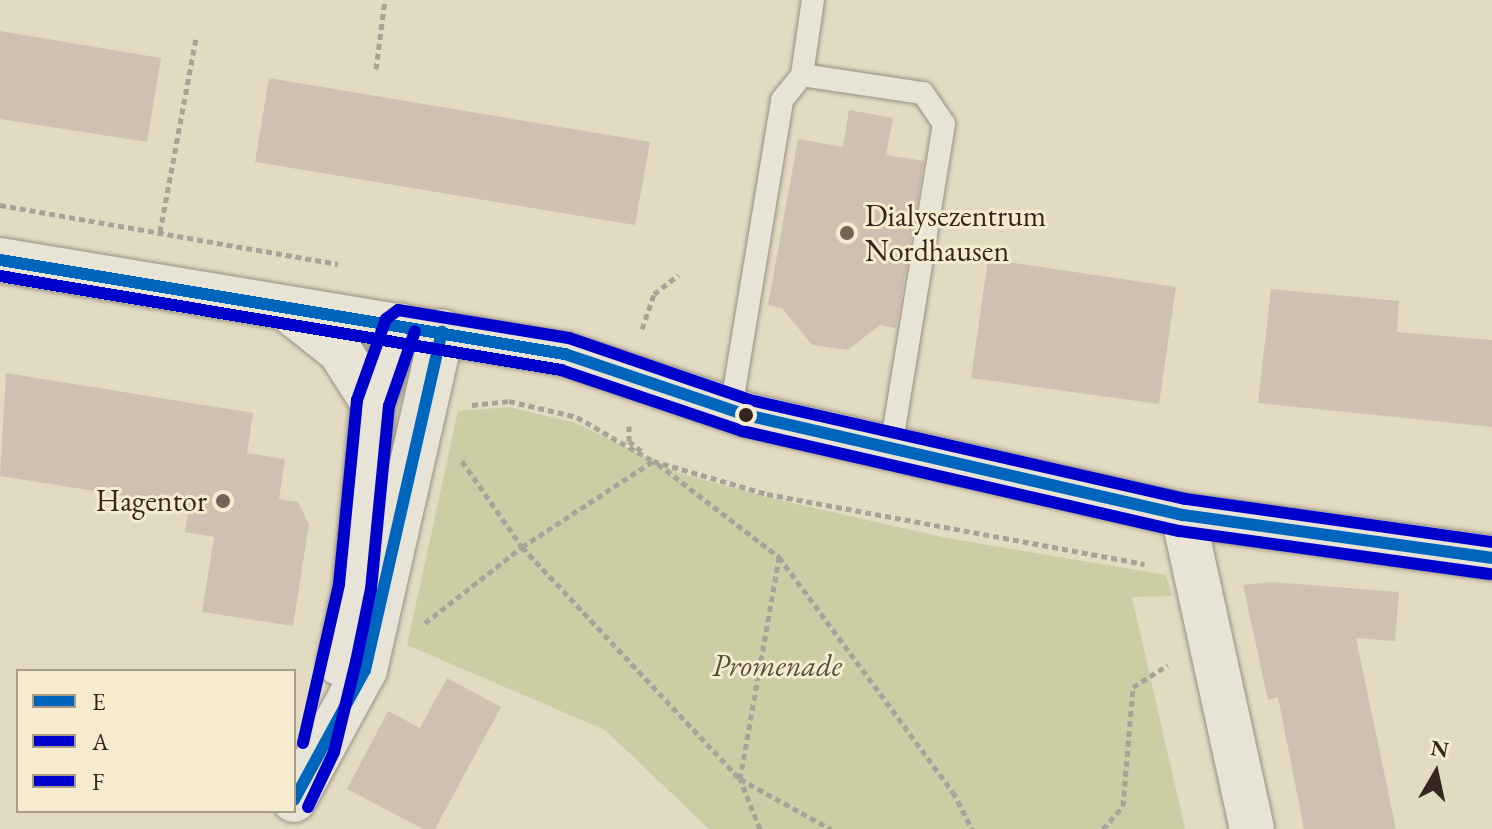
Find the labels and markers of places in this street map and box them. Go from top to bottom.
place label: Dialysezentrum Nordhausen [865,198,1046,268]
marker: Dialysezentrum Nordhausen [836,222,858,244]
unlabelled marker [738,407,754,423]
place label: Hagentor [96,483,207,519]
marker: Hagentor [214,492,232,510]

